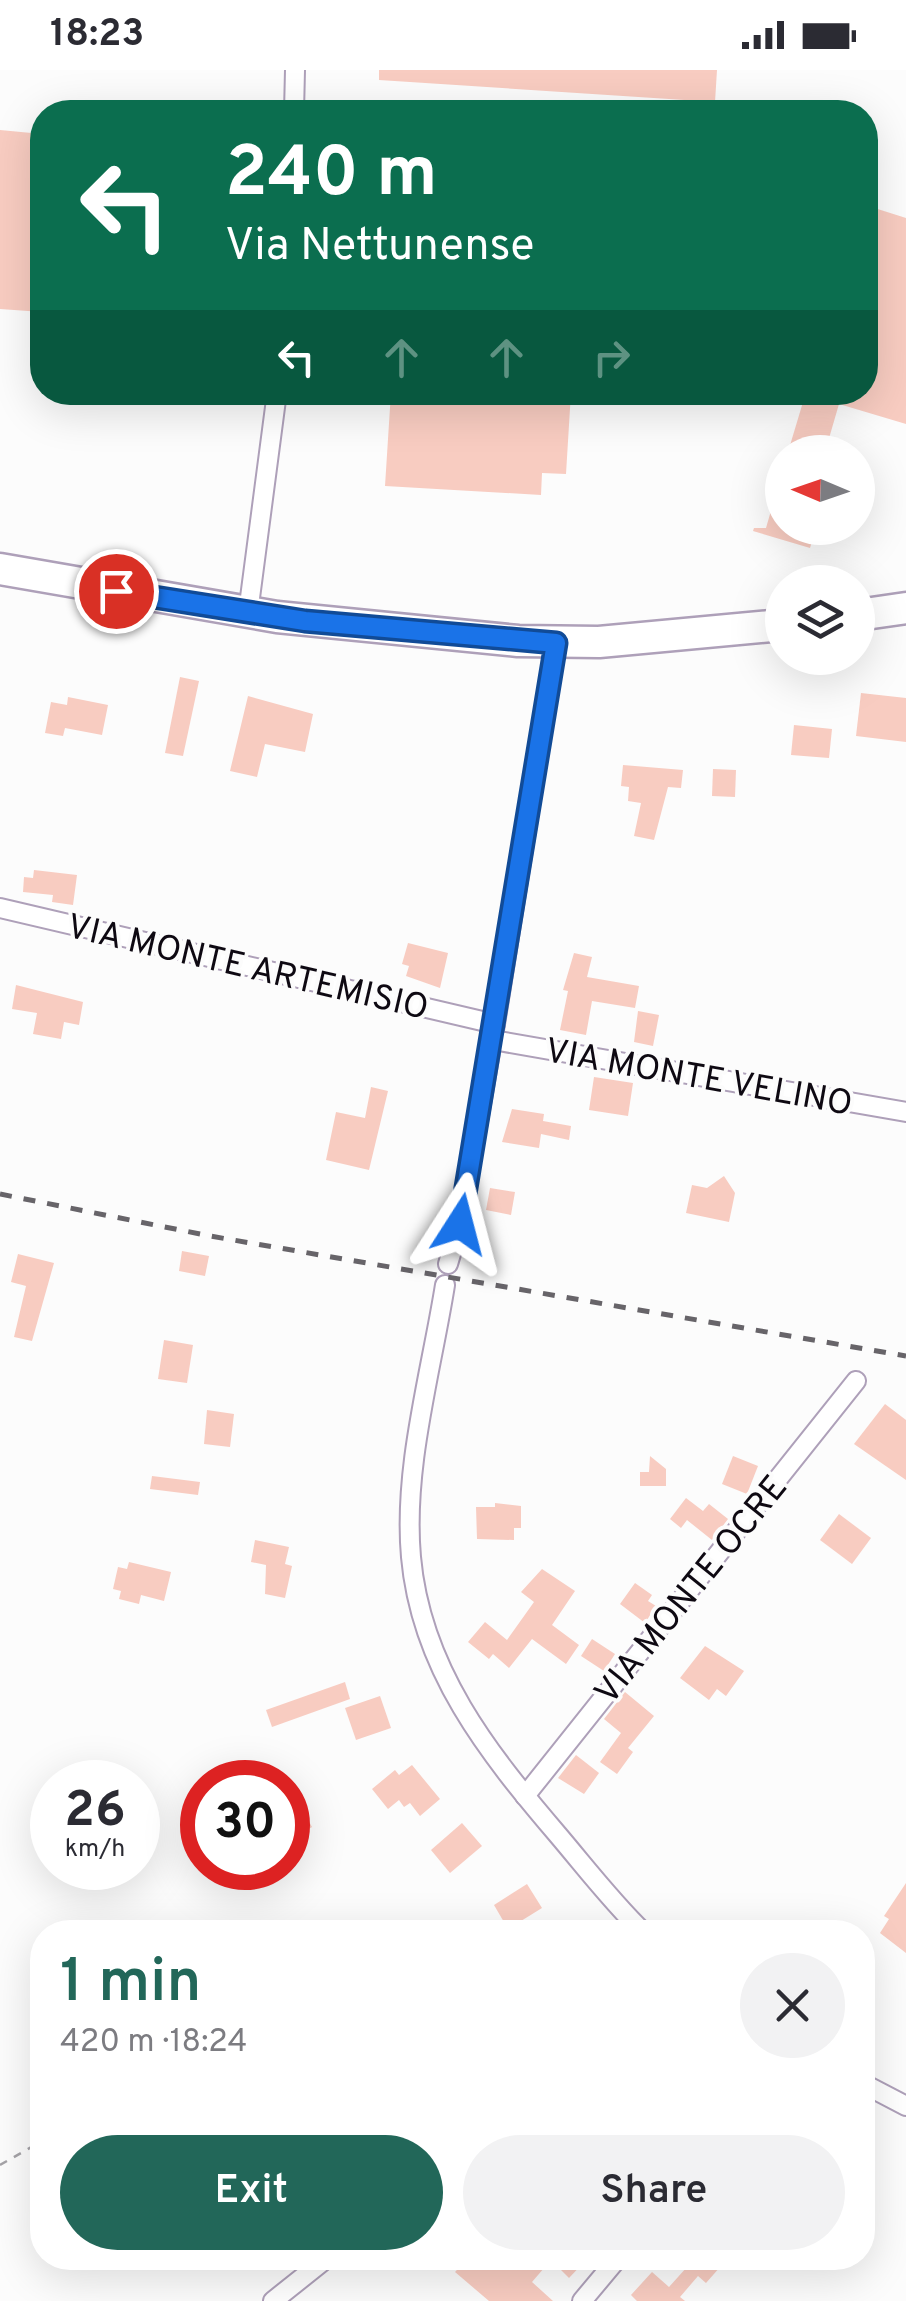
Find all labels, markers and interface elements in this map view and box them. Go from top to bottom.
text: 18:23 [50,11,144,60]
text: 240 m [225,132,438,221]
icon: left [60,140,190,270]
text: Via Nettunense [225,219,534,276]
icon: left [269,330,324,385]
icon: ahead [374,330,429,385]
icon: ahead [479,330,534,385]
icon: right [584,330,639,385]
north arrow [765,435,875,545]
map controls [765,435,875,675]
pin [74,549,159,634]
icon: arrive [89,564,144,619]
button: layers [765,565,875,675]
street label: VIA MONTE ARTEMISIO [62,906,432,1032]
street label: VIA MONTE VELINO [541,1030,855,1128]
position arrow [408,1172,512,1276]
street label: VIA MONTE OCRE [586,1467,798,1714]
speed limit sign: 30 [180,1760,310,1890]
text: 26 [64,1781,126,1844]
text: km/h [65,1834,125,1866]
text: 1 min [60,1947,201,2023]
button: close [740,1953,845,2058]
text: 420 m · 18:24 [60,2023,248,2063]
button: Exit [60,2135,443,2250]
button: Share [463,2135,845,2250]

